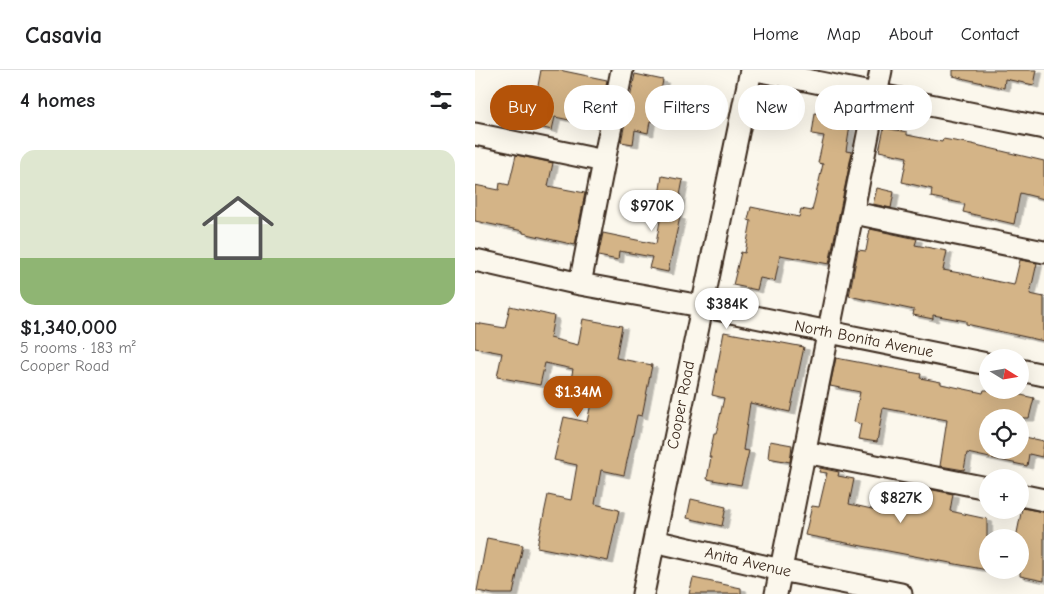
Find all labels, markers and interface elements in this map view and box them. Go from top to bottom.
text: Casavia [25,21,102,49]
text: Home [752,24,799,45]
text: Map [827,24,861,45]
text: About [889,24,933,45]
text: Contact [961,24,1019,45]
chip: Buy [490,85,554,130]
chip: Rent [564,85,635,130]
chip: Filters [645,85,728,130]
chip: New [738,85,805,130]
chip: Apartment [815,85,932,130]
icon: filters [427,86,455,114]
text: 4 homes [20,88,95,112]
icon: home [193,183,283,273]
pin: $970K [617,190,687,232]
text: $970K [630,197,674,215]
pin: $384K [692,288,762,330]
text: $384K [706,295,748,313]
text: $1,340,000 [20,315,117,339]
street label: North Bonita Avenue [793,317,935,361]
text: 5 rooms · 183 m² [20,339,136,357]
north arrow [979,349,1029,399]
map controls [979,349,1029,579]
text: Cooper Road [20,357,110,375]
street label: Cooper Road [664,359,698,451]
pin: $1.34M [537,376,619,418]
text: $1.34M [554,383,602,401]
button: locate [979,409,1029,459]
button: + [979,469,1029,519]
pin: $827K [866,482,936,524]
text: $827K [880,489,922,507]
button: − [979,529,1029,579]
street label: Anita Avenue [703,543,793,581]

